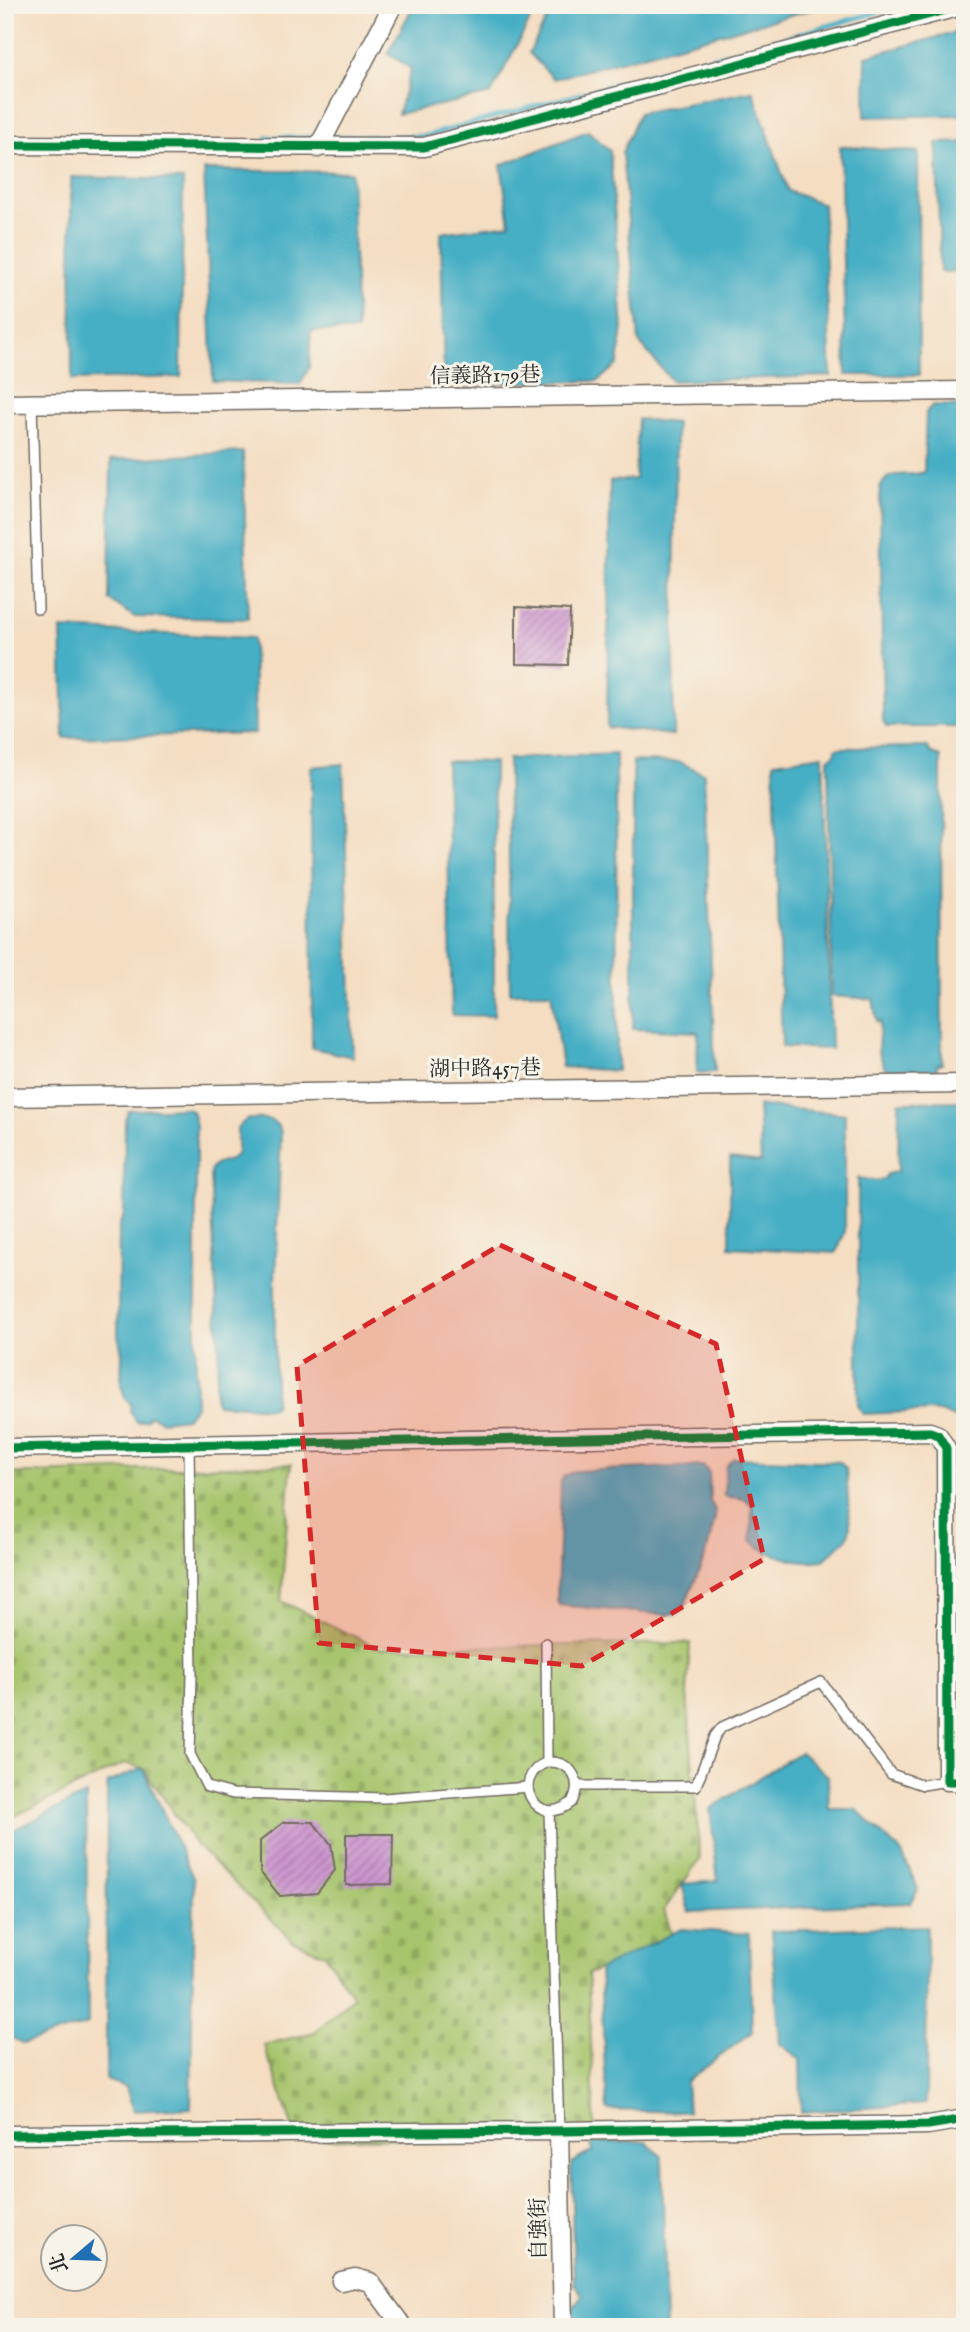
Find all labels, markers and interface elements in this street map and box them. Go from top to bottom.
street label: 信義路179巷 [429,362,541,391]
street label: 湖中路457巷 [429,1055,541,1084]
street label: 自強街 [525,2197,554,2261]
north arrow [38,2224,108,2294]
text: 北 [45,2250,74,2276]

